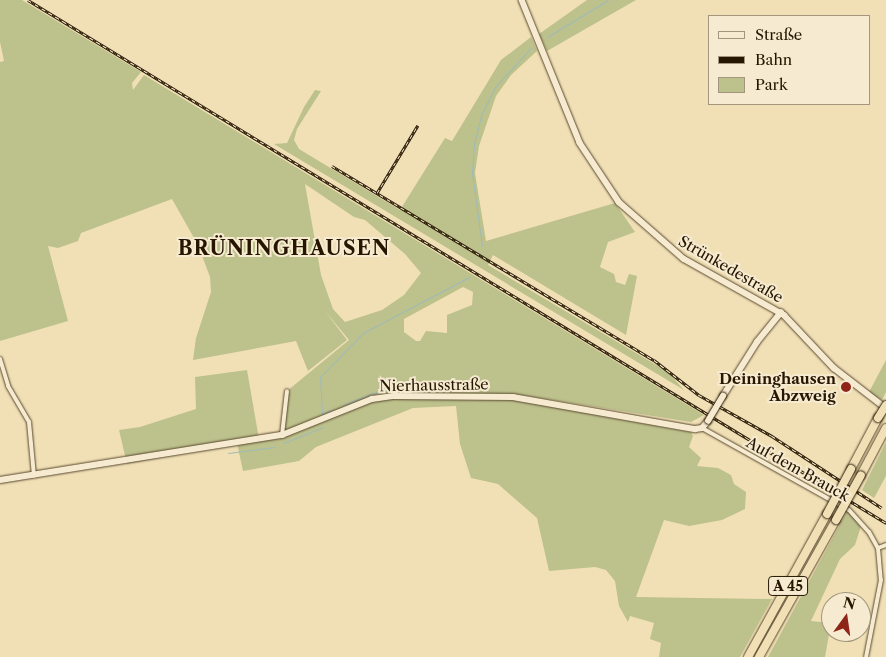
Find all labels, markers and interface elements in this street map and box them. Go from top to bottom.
legend [708,15,871,105]
text: Straße [755,25,802,44]
text: Bahn [755,50,792,69]
text: Park [755,75,788,94]
street label: Strünkedestraße [676,232,786,306]
district label: BRÜNINGHAUSEN [176,236,392,260]
place label: Deininghausen Abzweig [719,369,836,404]
street label: Nierhausstraße [379,375,489,395]
marker: Deininghausen Abzweig [840,381,852,393]
street label: Auf dem Brauck [743,433,853,505]
road number: A 45 [767,574,809,598]
north arrow [821,592,871,642]
text: N [841,593,857,614]

